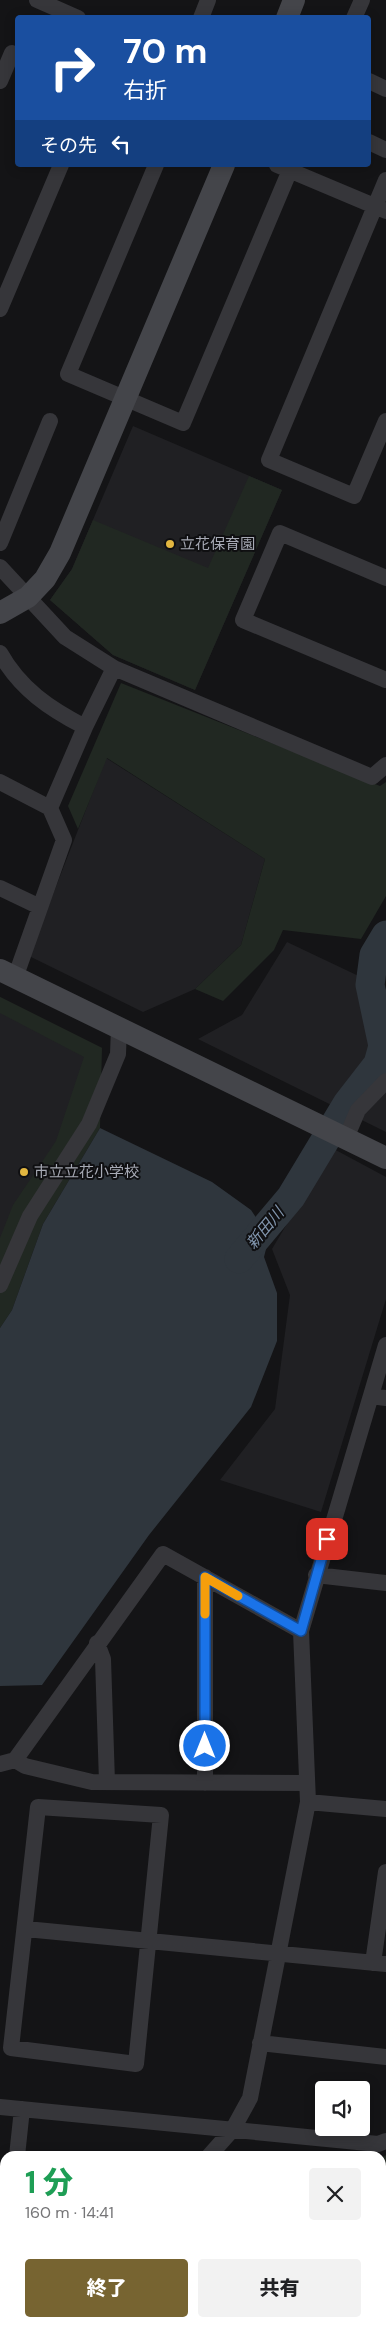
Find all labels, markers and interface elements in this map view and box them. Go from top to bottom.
text: 70 m [123,28,207,74]
icon: right [40,35,105,100]
text: 右折 [123,76,167,105]
icon: left [107,130,135,158]
text: その先 [40,133,97,158]
place label: 立花保育園 [180,534,255,554]
marker: 立花保育園 [164,538,176,550]
place label: 市立立花小学校 [34,1162,139,1182]
marker: 市立立花小学校 [18,1166,30,1178]
water label: 新田川 [242,1201,290,1253]
pin [306,1518,348,1560]
icon: arrive [313,1525,341,1553]
position arrow [178,1719,230,1771]
map controls [315,2081,370,2136]
button: sound [315,2081,370,2136]
text: 1 分 [25,2163,73,2202]
button: close [309,2168,361,2220]
text: 160 m · 14:41 [25,2202,114,2223]
button: 終了 [25,2259,188,2317]
button: 共有 [198,2259,361,2317]

